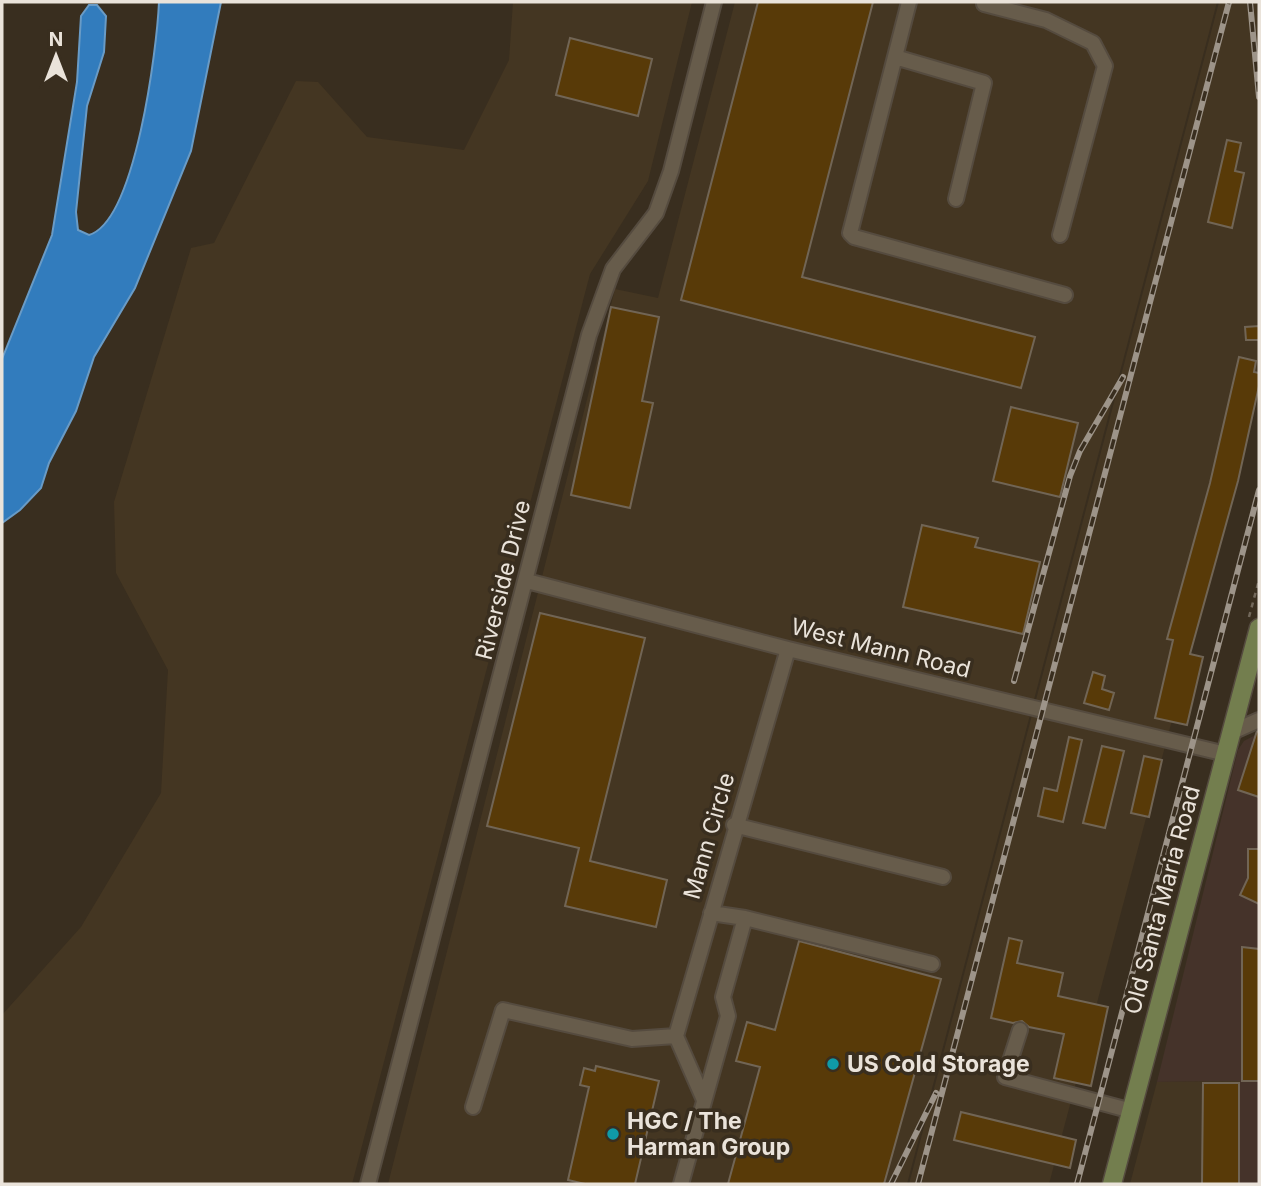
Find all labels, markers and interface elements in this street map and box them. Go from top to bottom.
north arrow [21,21,91,91]
text: N [49,28,63,51]
street label: Riverside Drive [470,497,536,663]
street label: West Mann Road [788,612,974,684]
street label: Mann Circle [678,770,740,902]
street label: Old Santa Maria Road [1118,783,1206,1017]
place label: US Cold Storage [847,1050,1030,1078]
marker: US Cold Storage [825,1056,841,1072]
place label: HGC / The Harman Group [627,1107,790,1161]
marker: HGC / The Harman Group [605,1126,621,1142]

